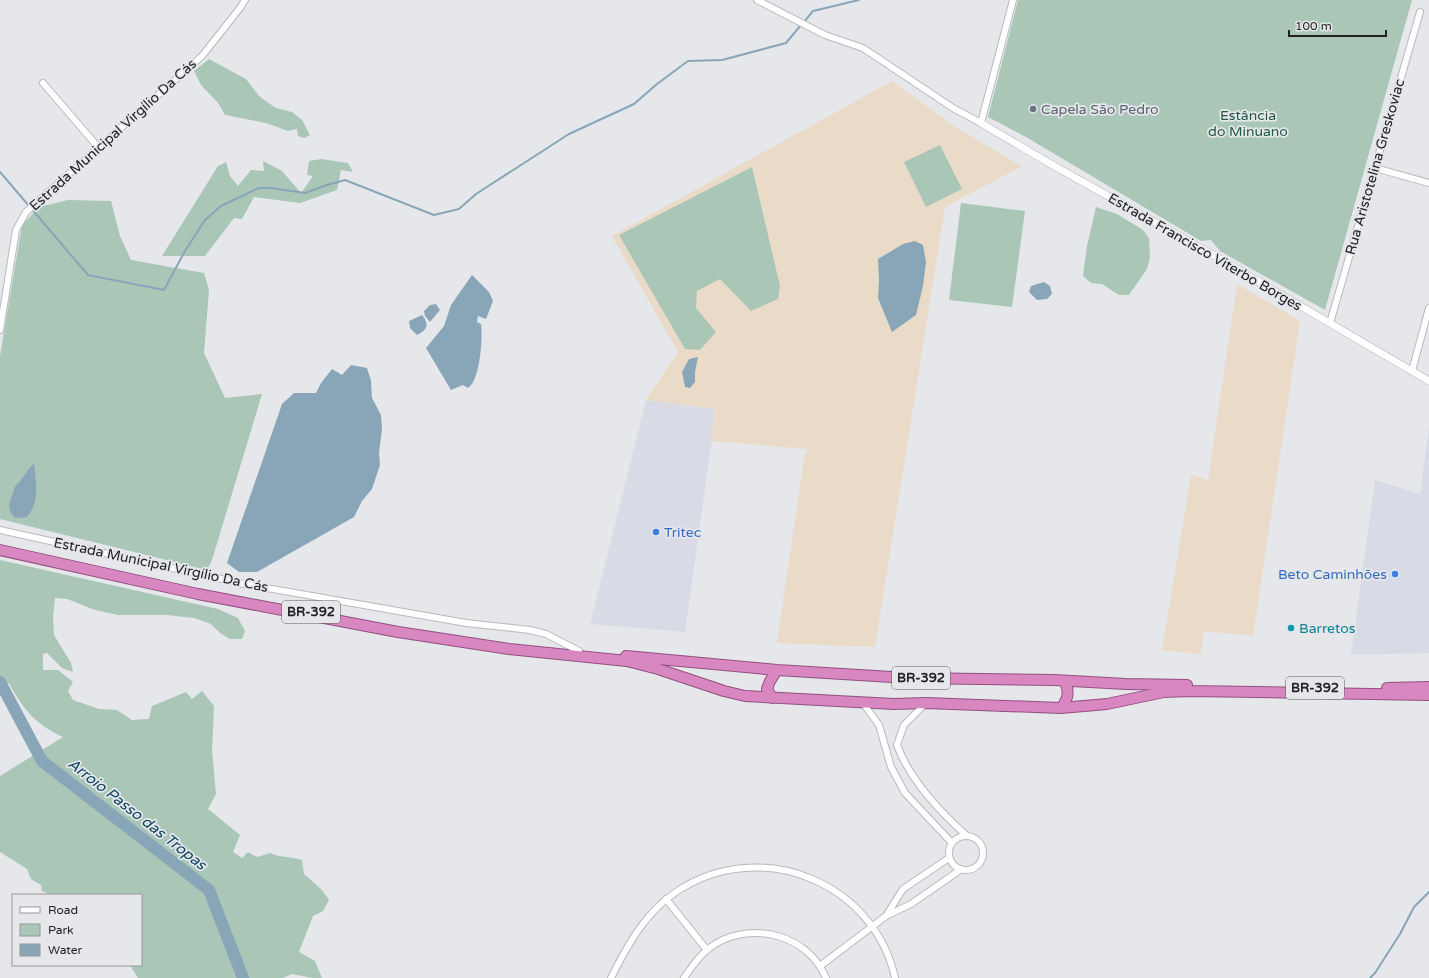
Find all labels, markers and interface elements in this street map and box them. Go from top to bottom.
scale bar [1289,12,1386,38]
text: 100 m [1295,19,1332,33]
street label: Estrada Municipal Virgílio Da Cás [26,55,200,215]
street label: Rua Aristotelina Greskoviac [1342,77,1408,257]
place label: Capela São Pedro [1041,101,1159,118]
marker: Capela São Pedro [1028,104,1038,114]
park label: Estância do Minuano [1208,107,1288,140]
street label: Estrada Francisco Viterbo Borges [1105,189,1305,315]
place label: Tritec [664,524,701,541]
marker: Tritec [651,527,661,537]
street label: Estrada Municipal Virgílio Da Cás [52,534,270,596]
place label: Beto Caminhões [1278,566,1387,583]
marker: Beto Caminhões [1390,569,1400,579]
road number: BR-392 [282,601,340,623]
place label: Barretos [1299,620,1356,637]
marker: Barretos [1286,623,1296,633]
road number: BR-392 [892,667,950,689]
road number: BR-392 [1286,677,1344,699]
water label: Arroio Passo das Tropas [64,754,211,875]
legend [12,894,142,966]
text: Road [48,903,78,917]
text: Park [48,923,74,937]
text: Water [48,943,83,957]

